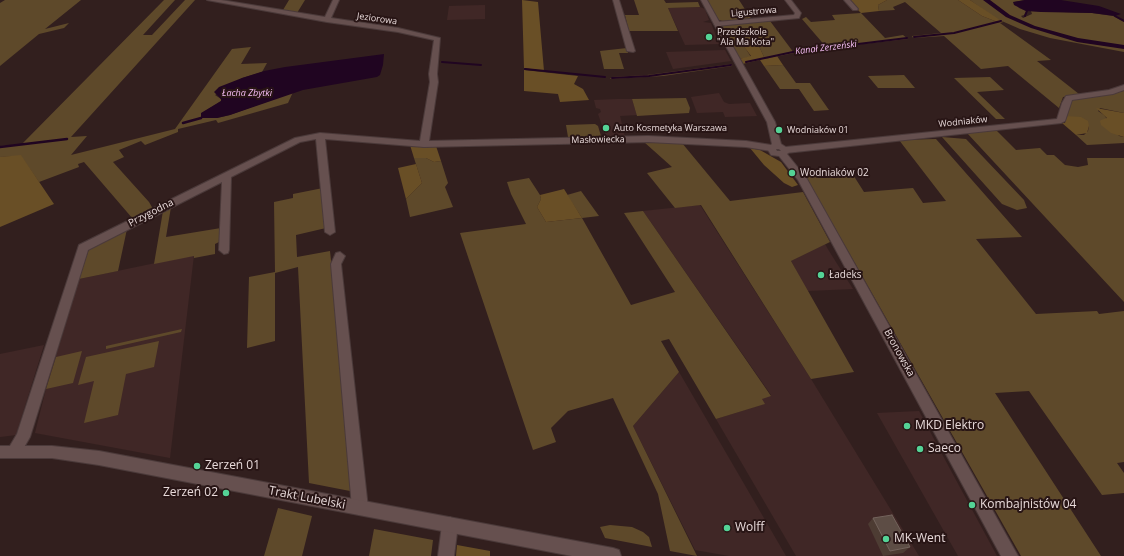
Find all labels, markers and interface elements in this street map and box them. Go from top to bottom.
street label: Ligustrowa [731,5,777,19]
street label: Jeziorowa [356,11,398,27]
place label: Przedszkole "Ala Ma Kota" [717,27,774,48]
marker: Przedszkole "Ala Ma Kota" [704,32,714,42]
water label: Kanał Zerzeński [795,39,857,57]
water label: Łacha Zbytki [222,88,272,98]
street label: Wodniaków [938,114,988,130]
marker: Auto Kosmetyka Warszawa [601,123,611,133]
place label: Auto Kosmetyka Warszawa [614,123,727,133]
marker: Wodniaków 01 [774,125,784,135]
place label: Wodniaków 01 [787,125,849,135]
street label: Masłowiecka [571,134,625,146]
place label: Wodniaków 02 [800,167,869,179]
marker: Wodniaków 02 [787,168,797,178]
street label: Przygodna [126,197,176,229]
place label: Ładeks [829,269,862,281]
marker: Ładeks [816,270,826,280]
street label: Bronowska [881,327,917,379]
place label: MKD Elektro [915,419,984,433]
marker: MKD Elektro [902,421,912,431]
place label: Saeco [928,442,961,456]
marker: Saeco [915,444,925,454]
place label: Zerzeń 01 [205,459,260,473]
marker: Zerzeń 01 [192,461,202,471]
street label: Trakt Lubelski [268,484,346,512]
place label: Zerzeń 02 [163,486,218,500]
marker: Zerzeń 02 [221,488,231,498]
place label: Kombajnistów 04 [980,498,1076,512]
marker: Kombajnistów 04 [967,500,977,510]
place label: Wolff [735,521,764,535]
marker: Wolff [722,523,732,533]
place label: MK-Went [894,532,945,546]
marker: MK-Went [881,534,891,544]

